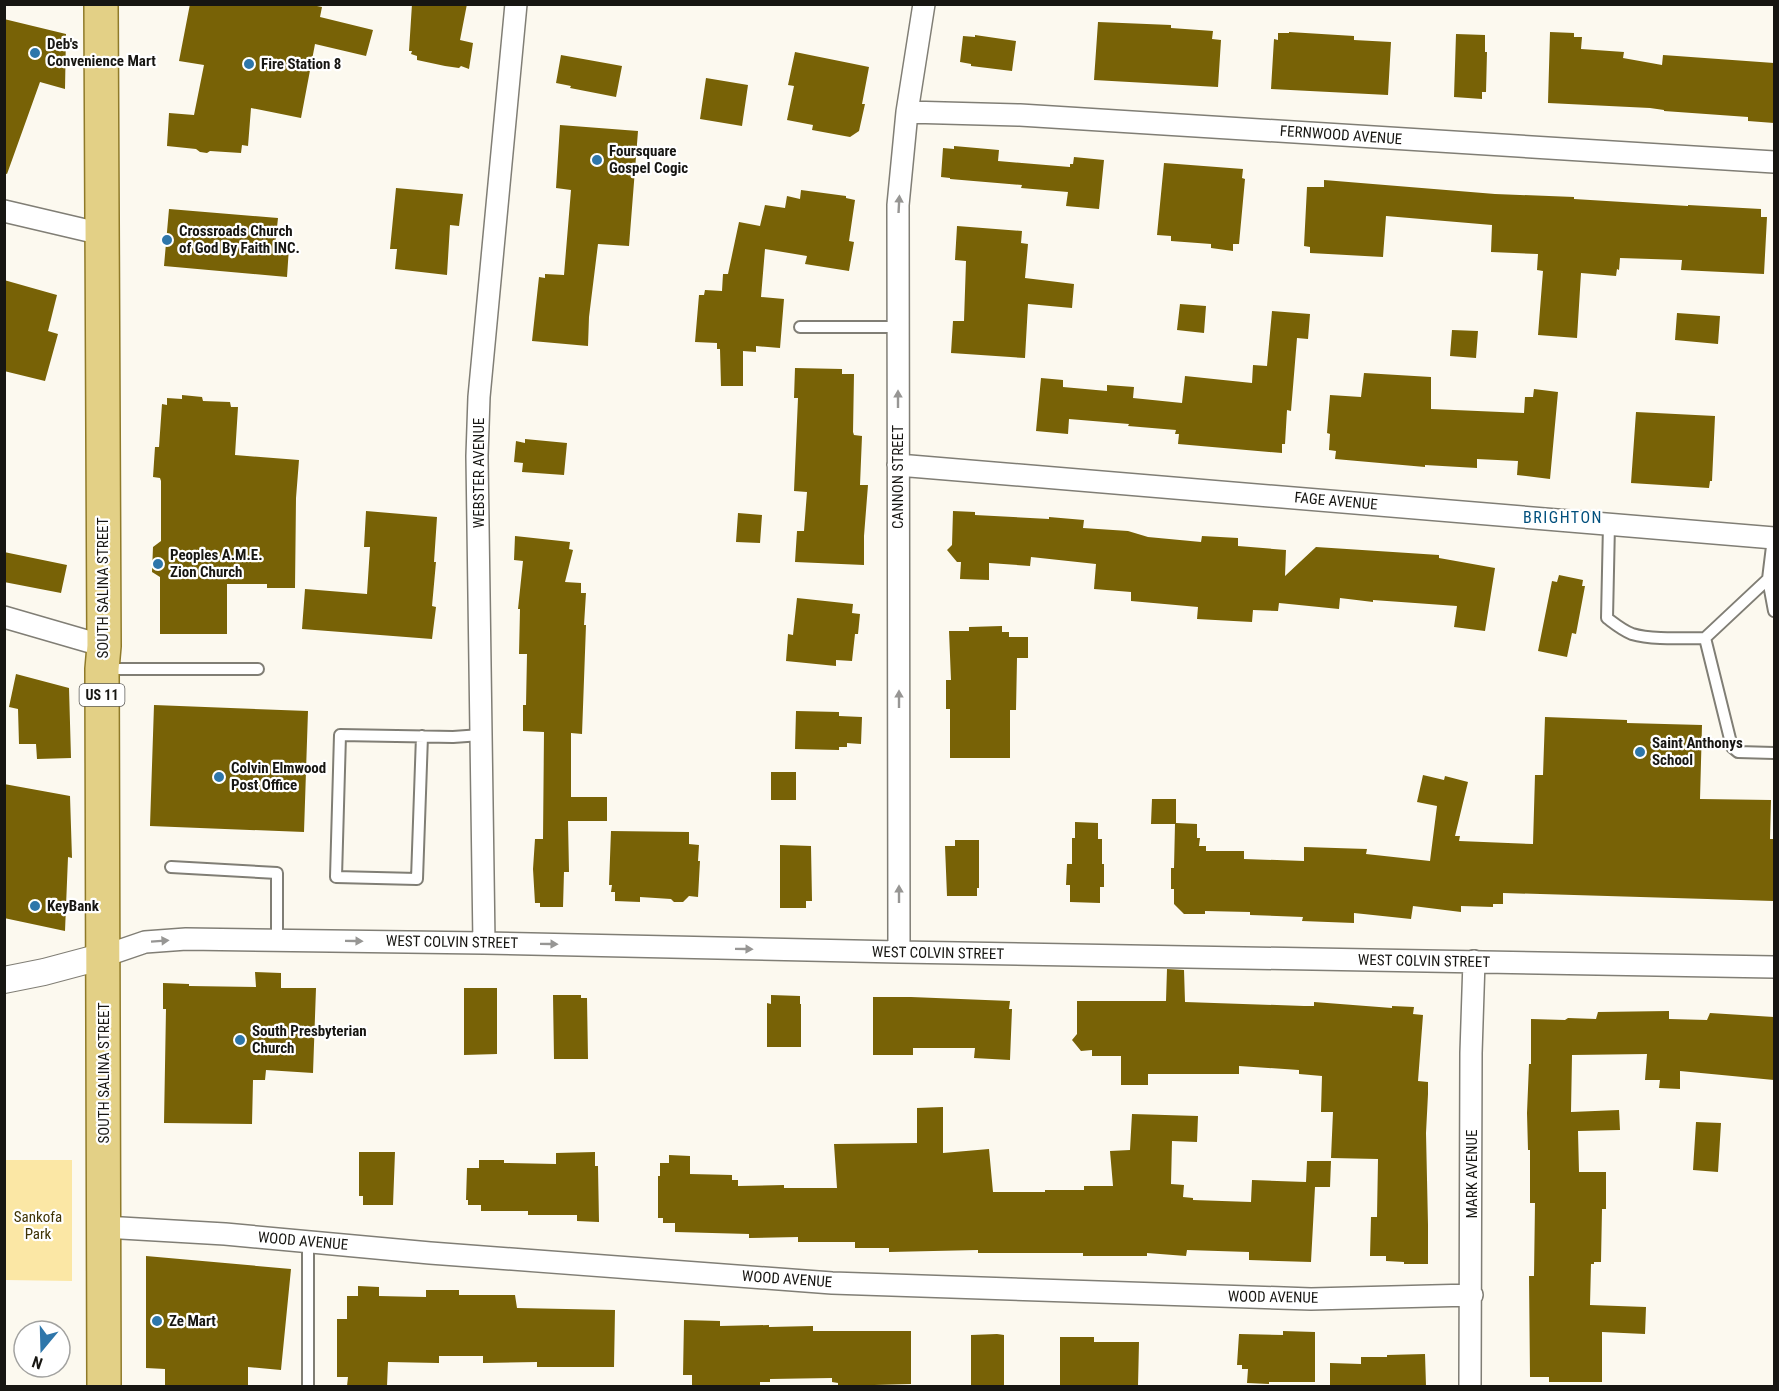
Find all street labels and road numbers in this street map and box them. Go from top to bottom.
street label: FERNWOOD AVENUE [1279,122,1403,148]
street label: WEBSTER AVENUE [470,418,488,528]
street label: CANNON STREET [889,425,907,529]
street label: FAGE AVENUE [1294,488,1378,514]
street label: SOUTH SALINA STREET [94,517,112,659]
road number: US 11 [80,684,124,706]
street label: WEST COLVIN STREET [386,932,518,952]
street label: WEST COLVIN STREET [872,943,1004,963]
street label: WEST COLVIN STREET [1358,951,1490,971]
street label: SOUTH SALINA STREET [95,1002,113,1144]
street label: MARK AVENUE [1463,1130,1481,1218]
street label: WOOD AVENUE [257,1228,349,1254]
street label: WOOD AVENUE [741,1267,833,1291]
street label: WOOD AVENUE [1228,1287,1318,1307]

